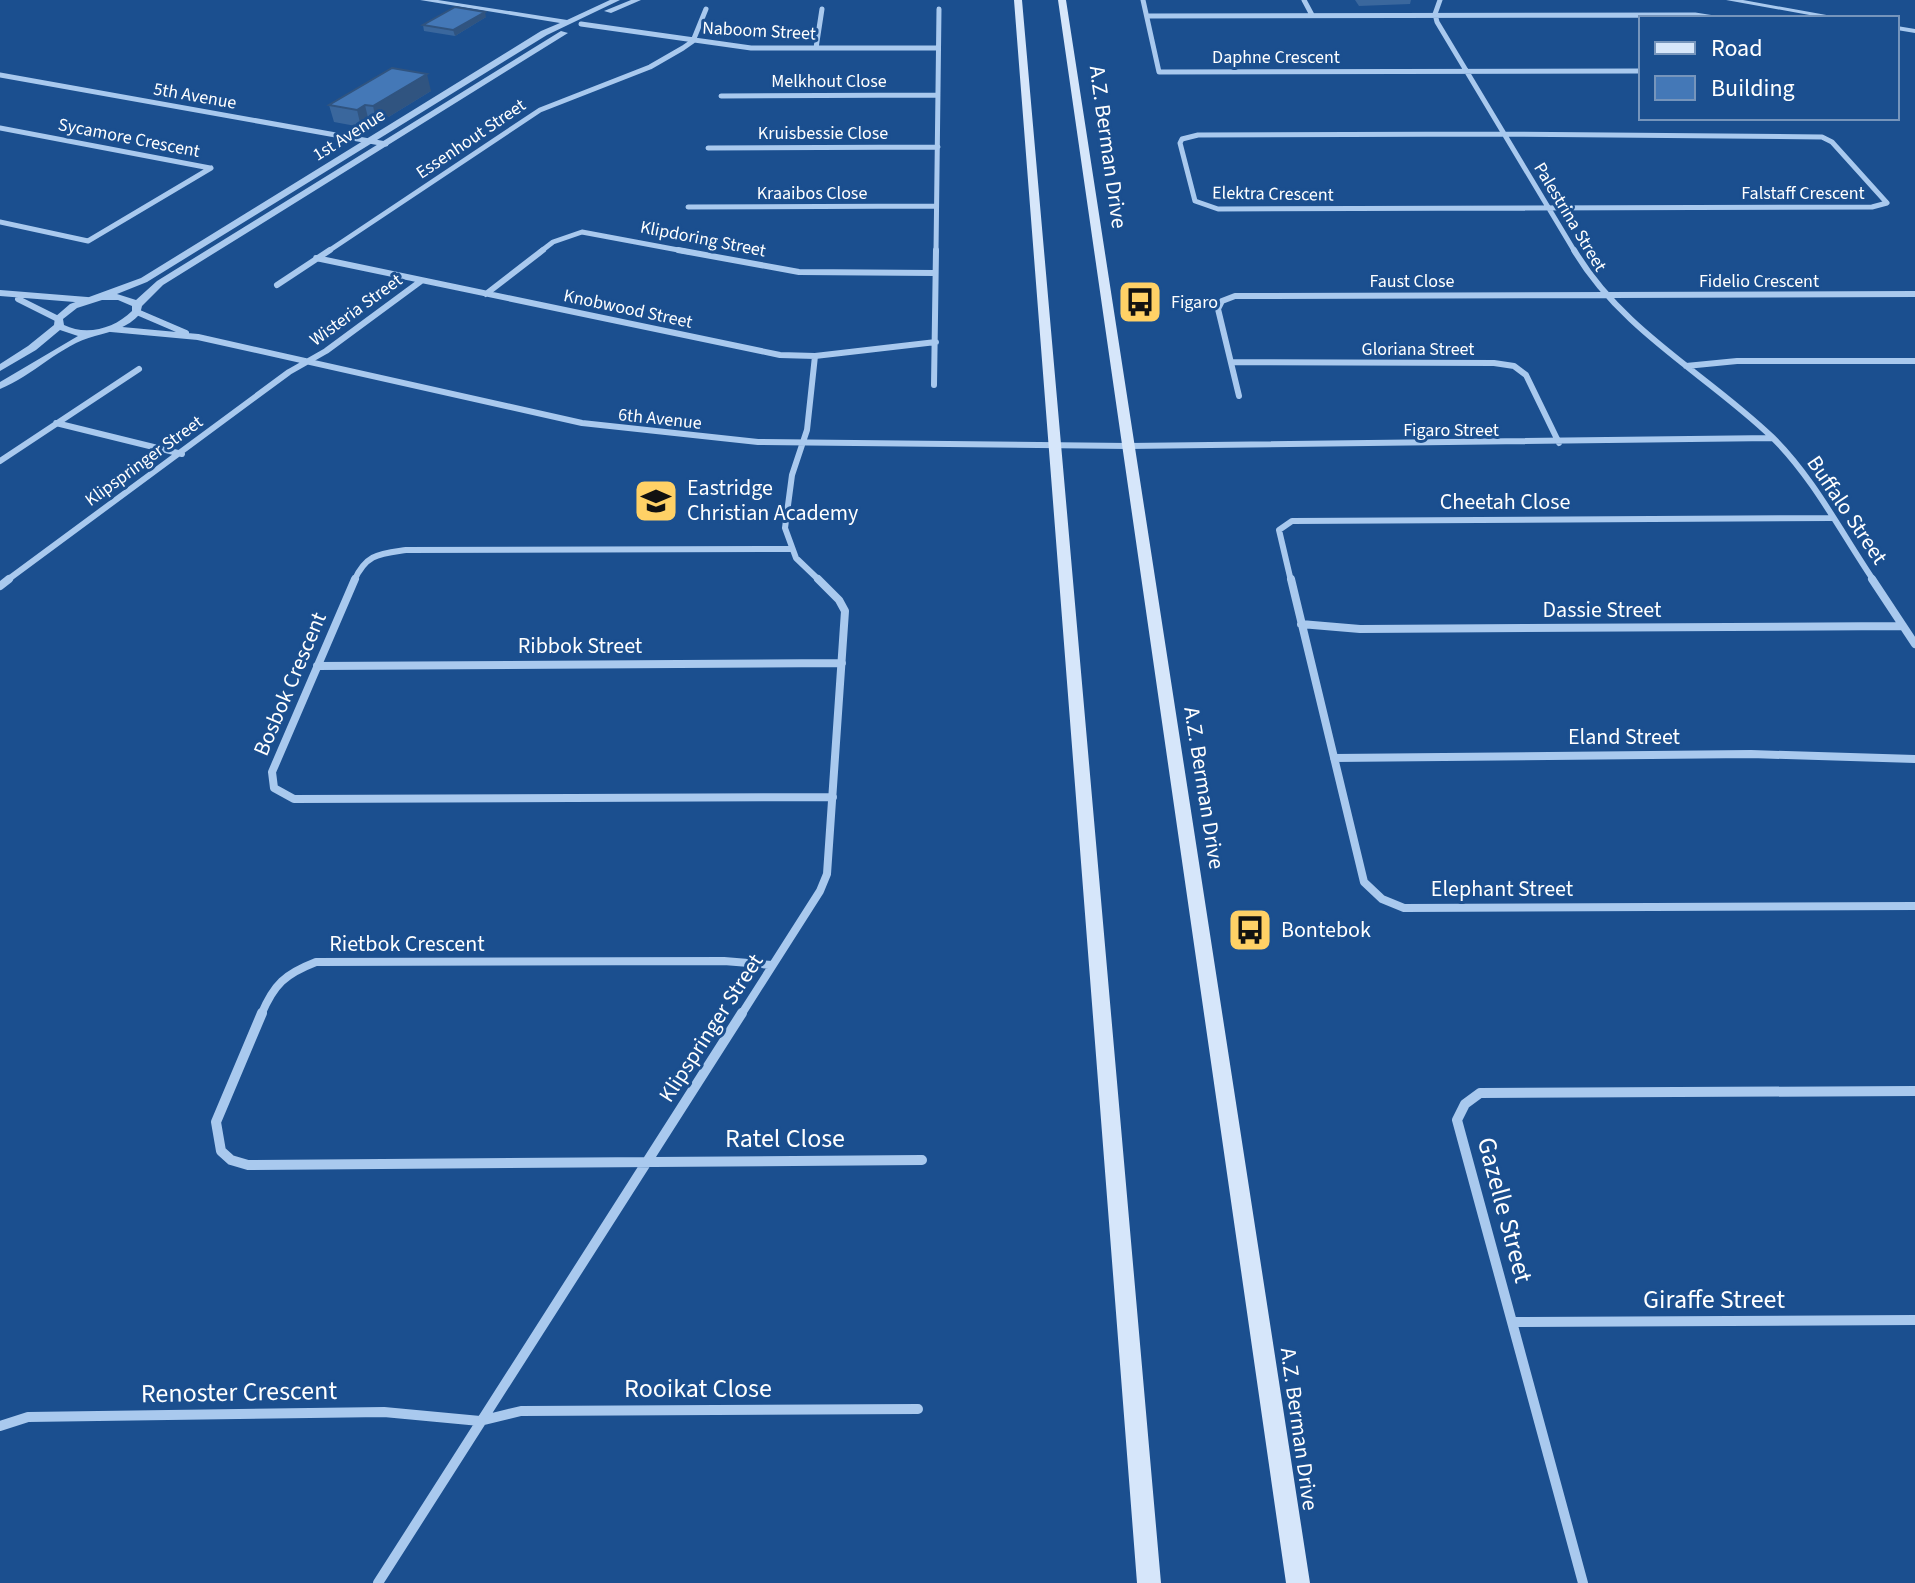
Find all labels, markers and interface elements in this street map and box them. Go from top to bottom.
street label: Naboom Street [702,16,816,46]
legend [1639,16,1899,120]
text: Road [1711,31,1763,66]
street label: Daphne Crescent [1212,45,1340,70]
street label: A.Z. Berman Drive [1081,64,1135,231]
street label: Melkhout Close [771,69,887,94]
text: Building [1711,71,1795,106]
street label: 5th Avenue [152,76,239,116]
street label: Essenhout Street [411,93,531,185]
street label: 1st Avenue [308,103,390,167]
street label: Sycamore Crescent [56,112,202,164]
street label: Kruisbessie Close [758,121,888,146]
street label: Palestrina Street [1527,158,1613,276]
street label: Elektra Crescent [1212,180,1334,208]
street label: Kraaibos Close [757,181,867,206]
street label: Falstaff Crescent [1741,181,1865,206]
street label: Klipdoring Street [638,215,768,263]
street label: Wisteria Street [305,268,407,352]
street label: Faust Close [1369,269,1455,294]
street label: Fidelio Crescent [1699,269,1819,294]
bus stop icon: Figaro [1116,278,1164,326]
street label: Knobwood Street [561,283,695,335]
place label: Figaro [1171,290,1218,315]
street label: Gloriana Street [1362,337,1474,362]
street label: 6th Avenue [617,402,703,436]
street label: Klipspringer Street [80,410,208,512]
street label: Figaro Street [1403,418,1499,443]
street label: Buffalo Street [1799,449,1896,571]
place label: Eastridge Christian Academy [687,472,859,529]
school or university icon: Eastridge Christian Academy [632,477,680,525]
street label: Cheetah Close [1440,486,1570,518]
street label: Dassie Street [1543,594,1662,626]
street label: Bosbok Crescent [245,607,335,761]
street label: Ribbok Street [518,630,643,662]
street label: A.Z. Berman Drive [1175,704,1233,872]
street label: Eland Street [1568,721,1681,753]
street label: Elephant Street [1431,873,1574,905]
bus stop icon: Bontebok [1226,906,1274,954]
place label: Bontebok [1281,914,1371,946]
street label: Rietbok Crescent [329,928,485,960]
street label: Klipspringer Street [651,947,771,1109]
street label: Ratel Close [725,1120,845,1157]
street label: Gazelle Street [1468,1133,1542,1287]
street label: Giraffe Street [1643,1281,1785,1318]
street label: A.Z. Berman Drive [1272,1346,1326,1513]
street label: Rooikat Close [624,1370,772,1407]
street label: Renoster Crescent [141,1372,338,1412]

